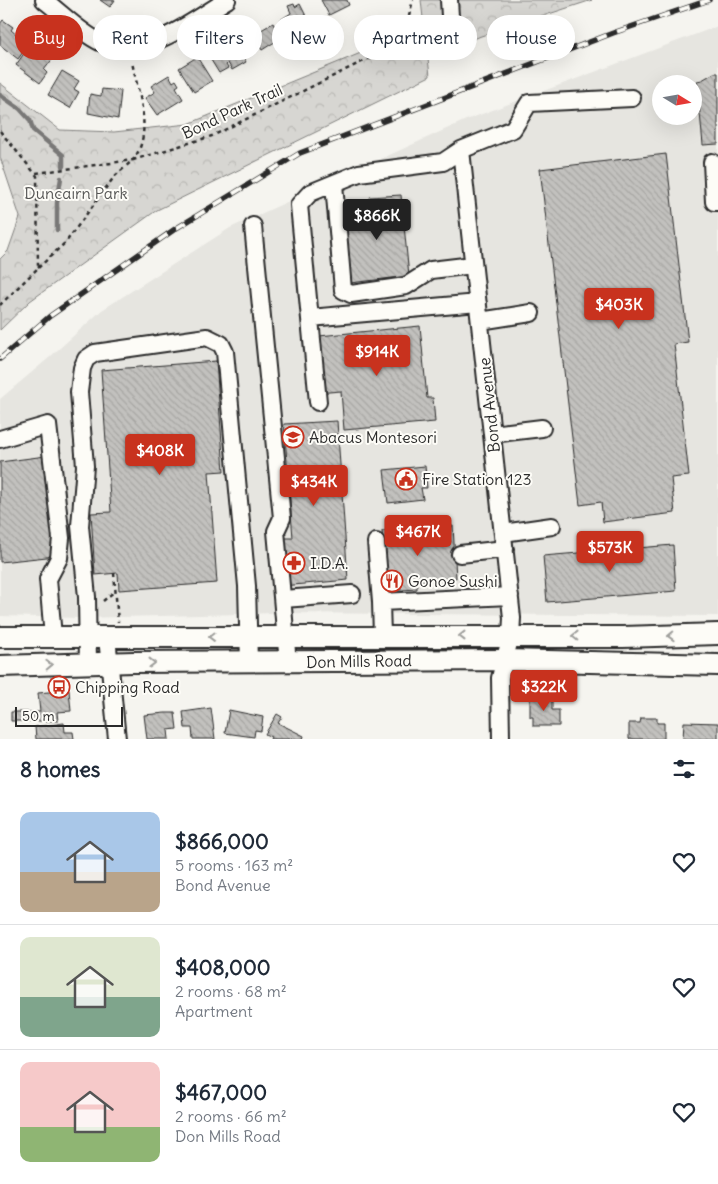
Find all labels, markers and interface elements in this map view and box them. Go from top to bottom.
chip: Buy [15,15,83,60]
chip: Rent [93,15,167,60]
chip: Filters [177,15,262,60]
chip: New [272,15,344,60]
chip: Apartment [354,15,477,60]
chip: House [487,15,575,60]
north arrow [652,75,702,125]
map controls [652,75,702,125]
street label: Bond Park Trail [178,79,286,143]
park label: Duncairn Park [24,183,128,203]
pin: $866K [342,198,412,241]
text: $866K [354,205,400,225]
pin: $403K [584,288,654,330]
text: $403K [595,294,643,314]
pin: $914K [342,334,412,377]
text: $914K [355,341,399,361]
street label: Bond Avenue [474,356,504,454]
school or university icon: Abacus Montesori [281,425,305,449]
place label: Abacus Montesori [309,427,437,447]
pin: $408K [125,434,195,476]
text: $408K [136,440,184,460]
pin: $434K [279,464,349,507]
public building icon: Fire Station 123 [394,467,418,491]
place label: Fire Station 123 [422,469,532,489]
text: $434K [291,471,337,491]
pin: $467K [383,514,453,557]
text: $467K [395,521,441,541]
pin: $573K [575,530,645,573]
text: $573K [588,537,632,557]
pharmacy icon: I.D.A. [282,551,306,575]
place label: I.D.A. [310,553,348,573]
restaurant icon: Gonoe Sushi [380,569,404,593]
place label: Gonoe Sushi [408,571,498,591]
one-way arrow [666,630,674,641]
one-way arrow [458,631,466,641]
one-way arrow [570,631,578,641]
one-way arrow [208,632,216,642]
street label: Don Mills Road [306,650,412,672]
one-way arrow [148,658,156,668]
one-way arrow [45,659,53,670]
pin: $322K [509,670,579,712]
bus stop icon: Chipping Road [47,675,71,699]
text: $322K [521,676,567,696]
place label: Chipping Road [75,677,180,697]
scale bar [15,704,122,727]
text: 50 m [22,707,55,725]
icon: filters [670,755,698,783]
text: 8 homes [20,756,100,783]
text: $866,000 [175,828,269,855]
icon: home [60,832,120,892]
icon: heart [670,848,698,876]
text: 5 rooms · 163 m² [175,855,293,875]
text: Bond Avenue [175,875,271,895]
text: $408,000 [175,954,271,981]
icon: home [60,957,120,1017]
icon: heart [670,973,698,1001]
text: 2 rooms · 68 m² [175,981,287,1001]
text: Apartment [175,1001,253,1021]
text: $467,000 [175,1079,267,1106]
icon: home [60,1082,120,1142]
icon: heart [670,1098,698,1126]
text: 2 rooms · 66 m² [175,1106,287,1126]
text: Don Mills Road [175,1126,281,1146]

